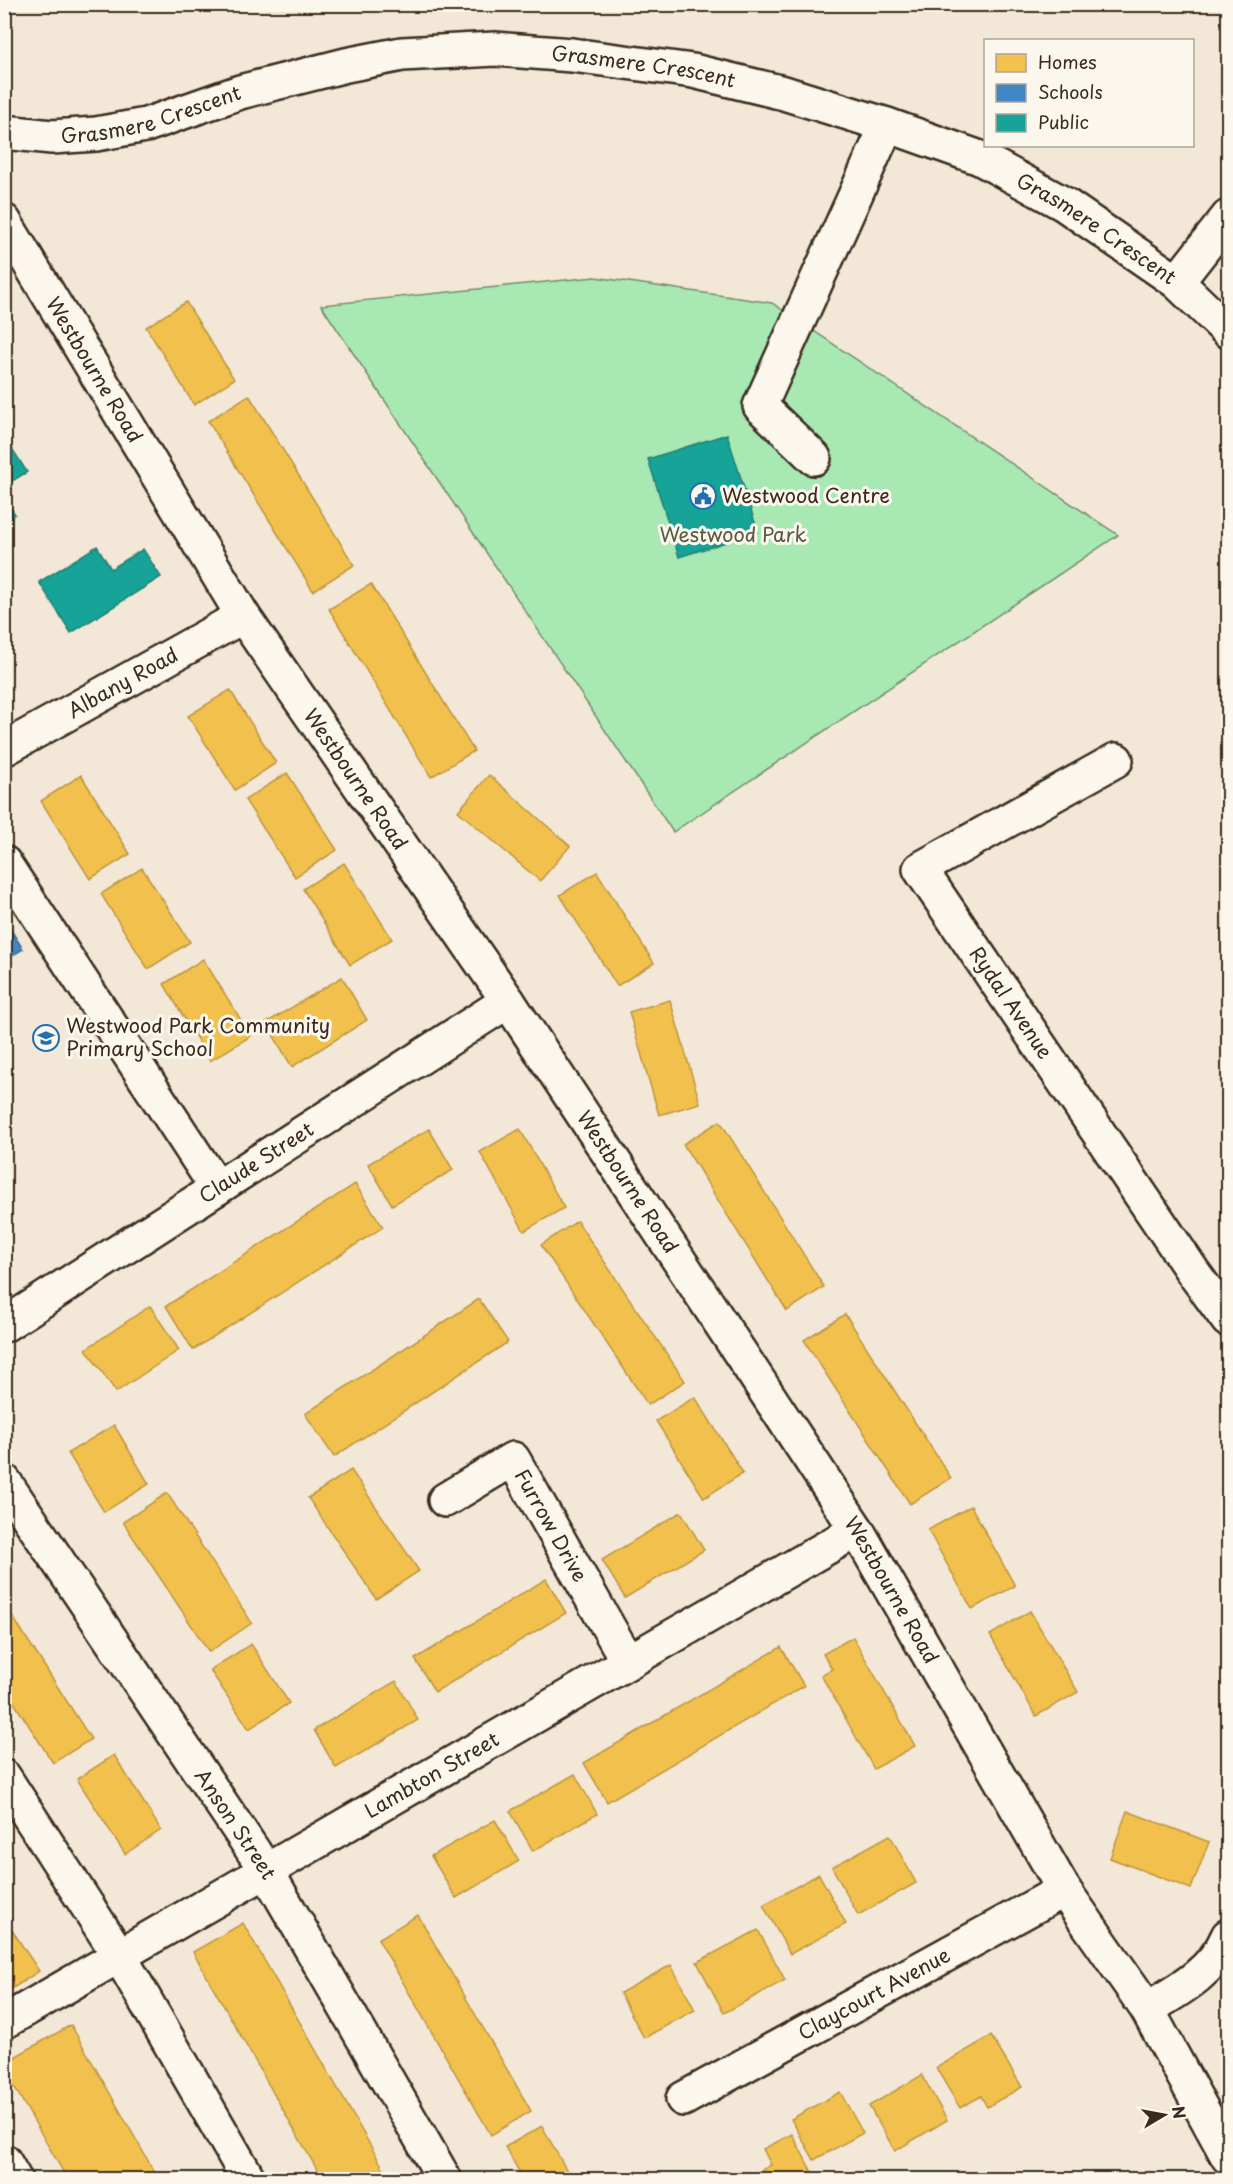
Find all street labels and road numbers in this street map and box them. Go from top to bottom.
street label: Grasmere Crescent [551,37,739,95]
street label: Grasmere Crescent [60,77,245,150]
street label: Grasmere Crescent [1011,165,1183,291]
street label: Westbourne Road [39,291,151,448]
street label: Albany Road [62,639,183,725]
street label: Westbourne Road [297,702,416,856]
street label: Rydal Avenue [963,940,1060,1065]
street label: Westbourne Road [570,1104,686,1259]
street label: Claude Street [193,1114,319,1210]
street label: Furrow Drive [508,1463,596,1587]
street label: Westbourne Road [838,1510,947,1669]
street label: Lambton Street [359,1724,504,1825]
street label: Anson Street [188,1762,284,1885]
street label: Claycourt Avenue [792,1939,955,2047]

